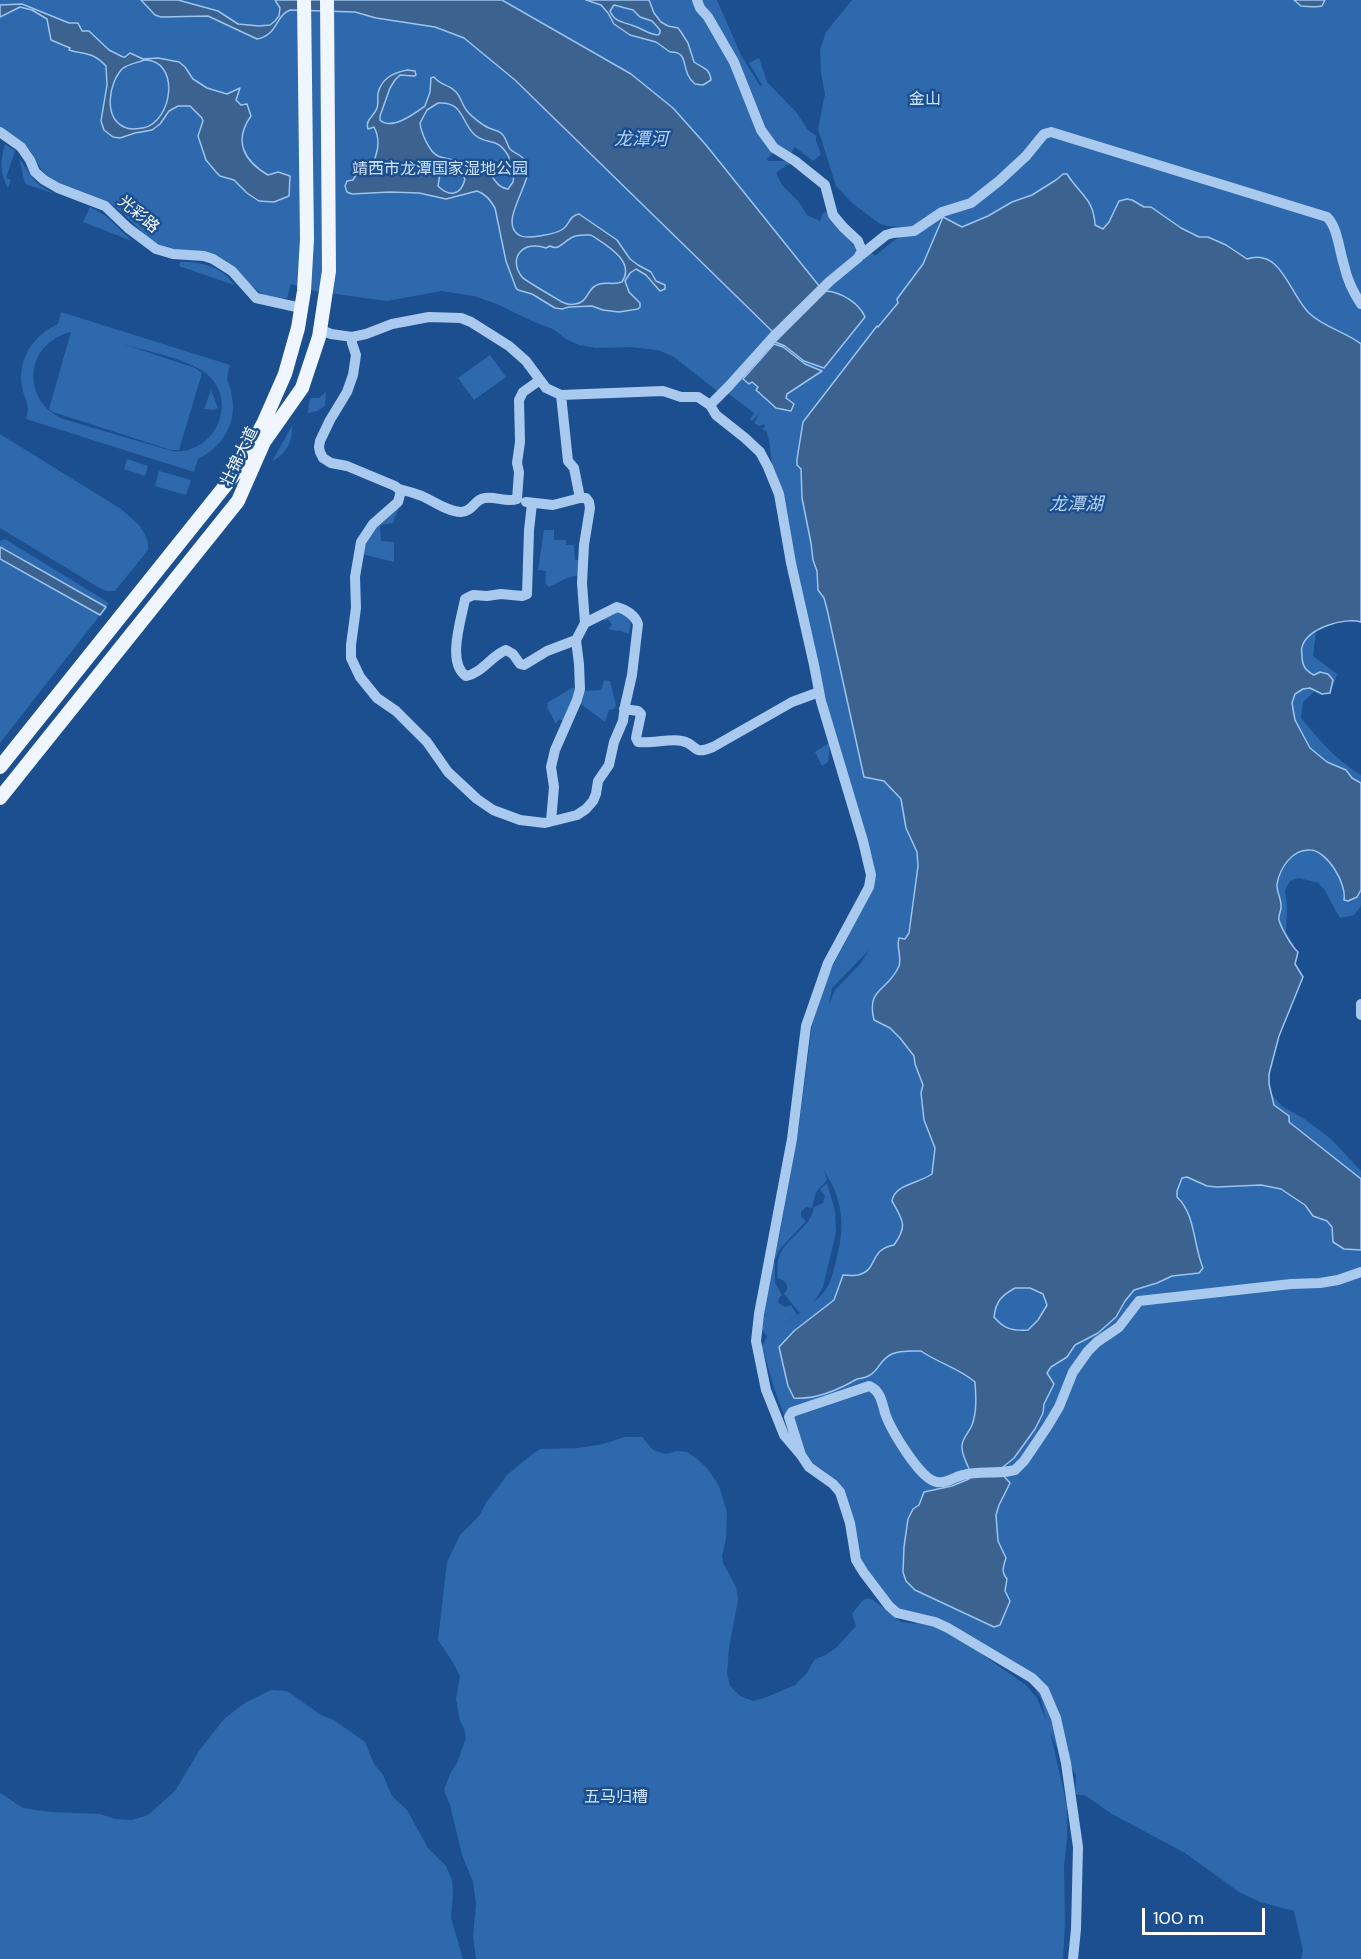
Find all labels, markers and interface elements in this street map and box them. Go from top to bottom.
park label: 金山 [909,90,941,110]
water label: 龙潭河 [614,129,668,151]
park label: 靖西市龙潭国家湿地公园 [352,160,528,180]
street label: 光彩路 [113,192,163,238]
street label: 壮锦大道 [217,424,263,490]
water label: 龙潭湖 [1049,494,1103,516]
park label: 五马归槽 [584,1788,648,1808]
scale bar [1145,1896,1268,1934]
text: 100 m [1153,1906,1204,1930]

